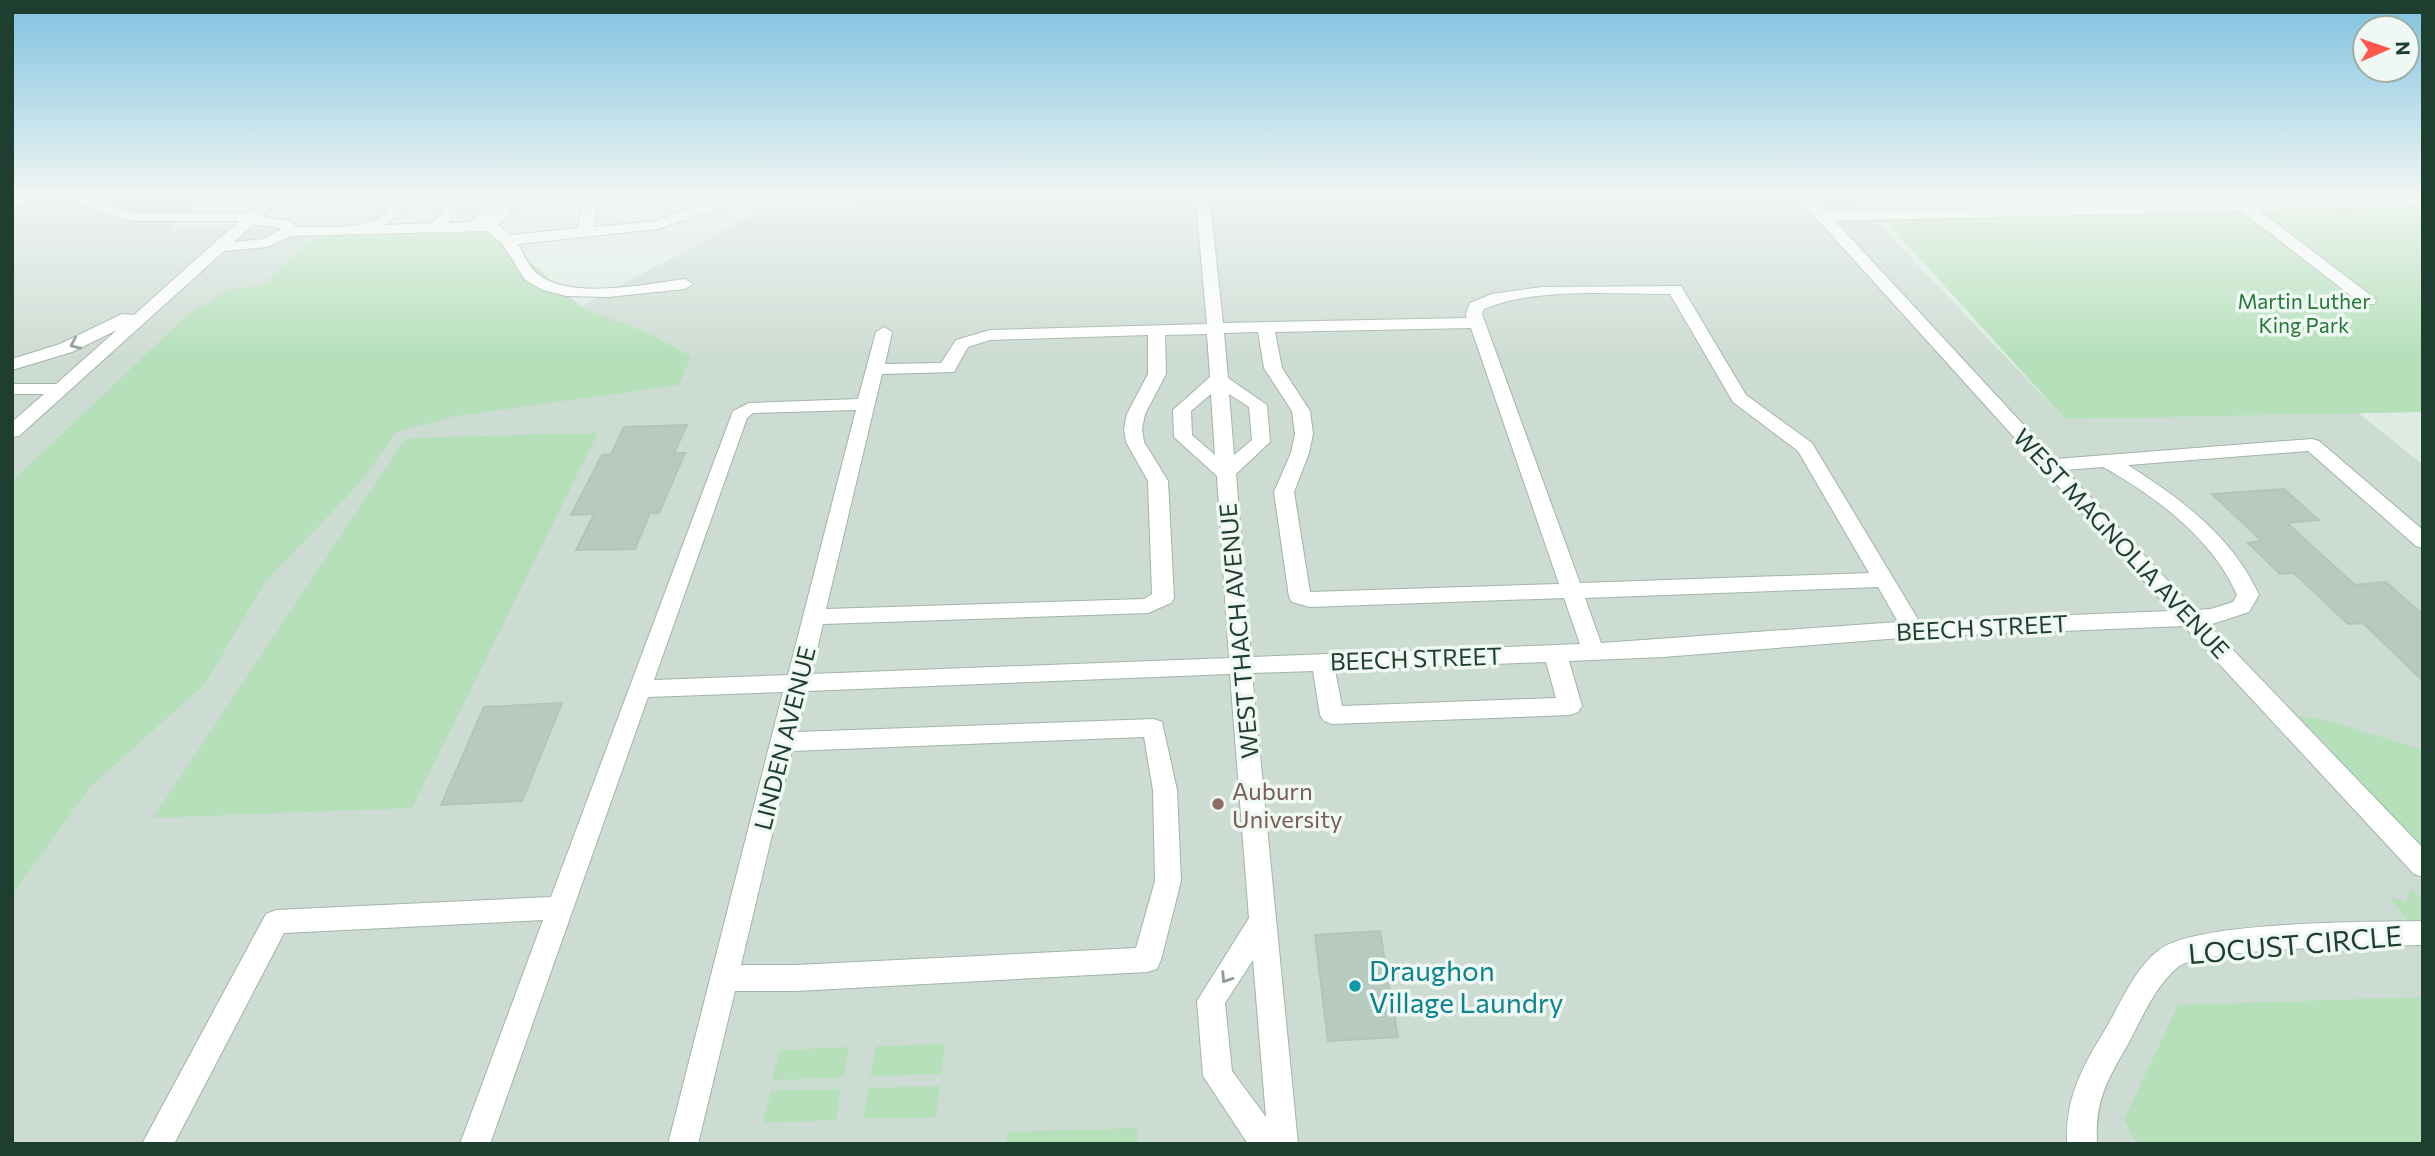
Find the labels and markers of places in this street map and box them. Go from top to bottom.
place label: Auburn University [1232,776,1343,833]
marker: Auburn University [1210,796,1226,812]
place label: Draughon Village Laundry [1369,953,1564,1019]
marker: Draughon Village Laundry [1347,978,1363,994]

